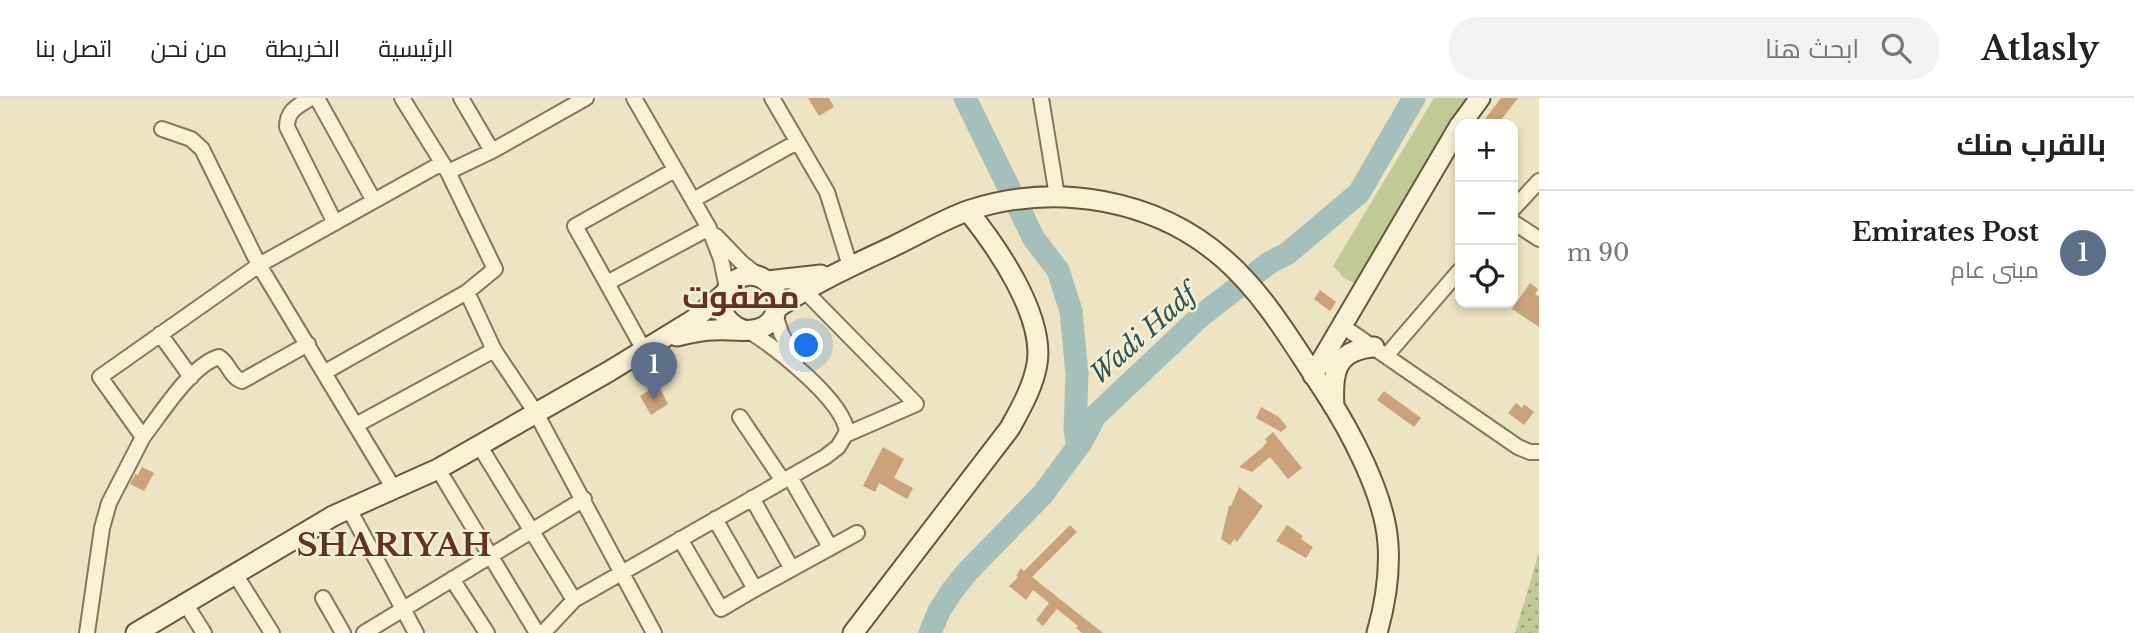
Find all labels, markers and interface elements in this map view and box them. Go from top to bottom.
search box [1449,17,1939,80]
text: Atlasly [1981,28,2099,69]
icon: search [1877,29,1915,67]
text: ابحث هنا [1765,33,1859,65]
text: اتصل بنا [35,34,113,63]
text: من نحن [151,34,227,63]
text: الخريطة [265,34,340,63]
text: الرئيسية [378,34,453,63]
map controls [1455,119,1518,308]
button: + [1455,119,1518,182]
text: بالقرب منك [1957,126,2106,163]
button: − [1455,182,1518,245]
text: Emirates Post [1852,216,2039,248]
text: 90 m [1567,239,1630,267]
text: 1 [2078,239,2088,267]
button: locate [1455,245,1518,308]
text: مبنى عام [1951,256,2039,284]
water label: Wadi Hadf [1083,274,1207,390]
district label: مصفوت [682,277,800,317]
your location [789,328,823,362]
pin: 1 [631,342,677,400]
district label: SHARIYAH [296,525,492,565]

